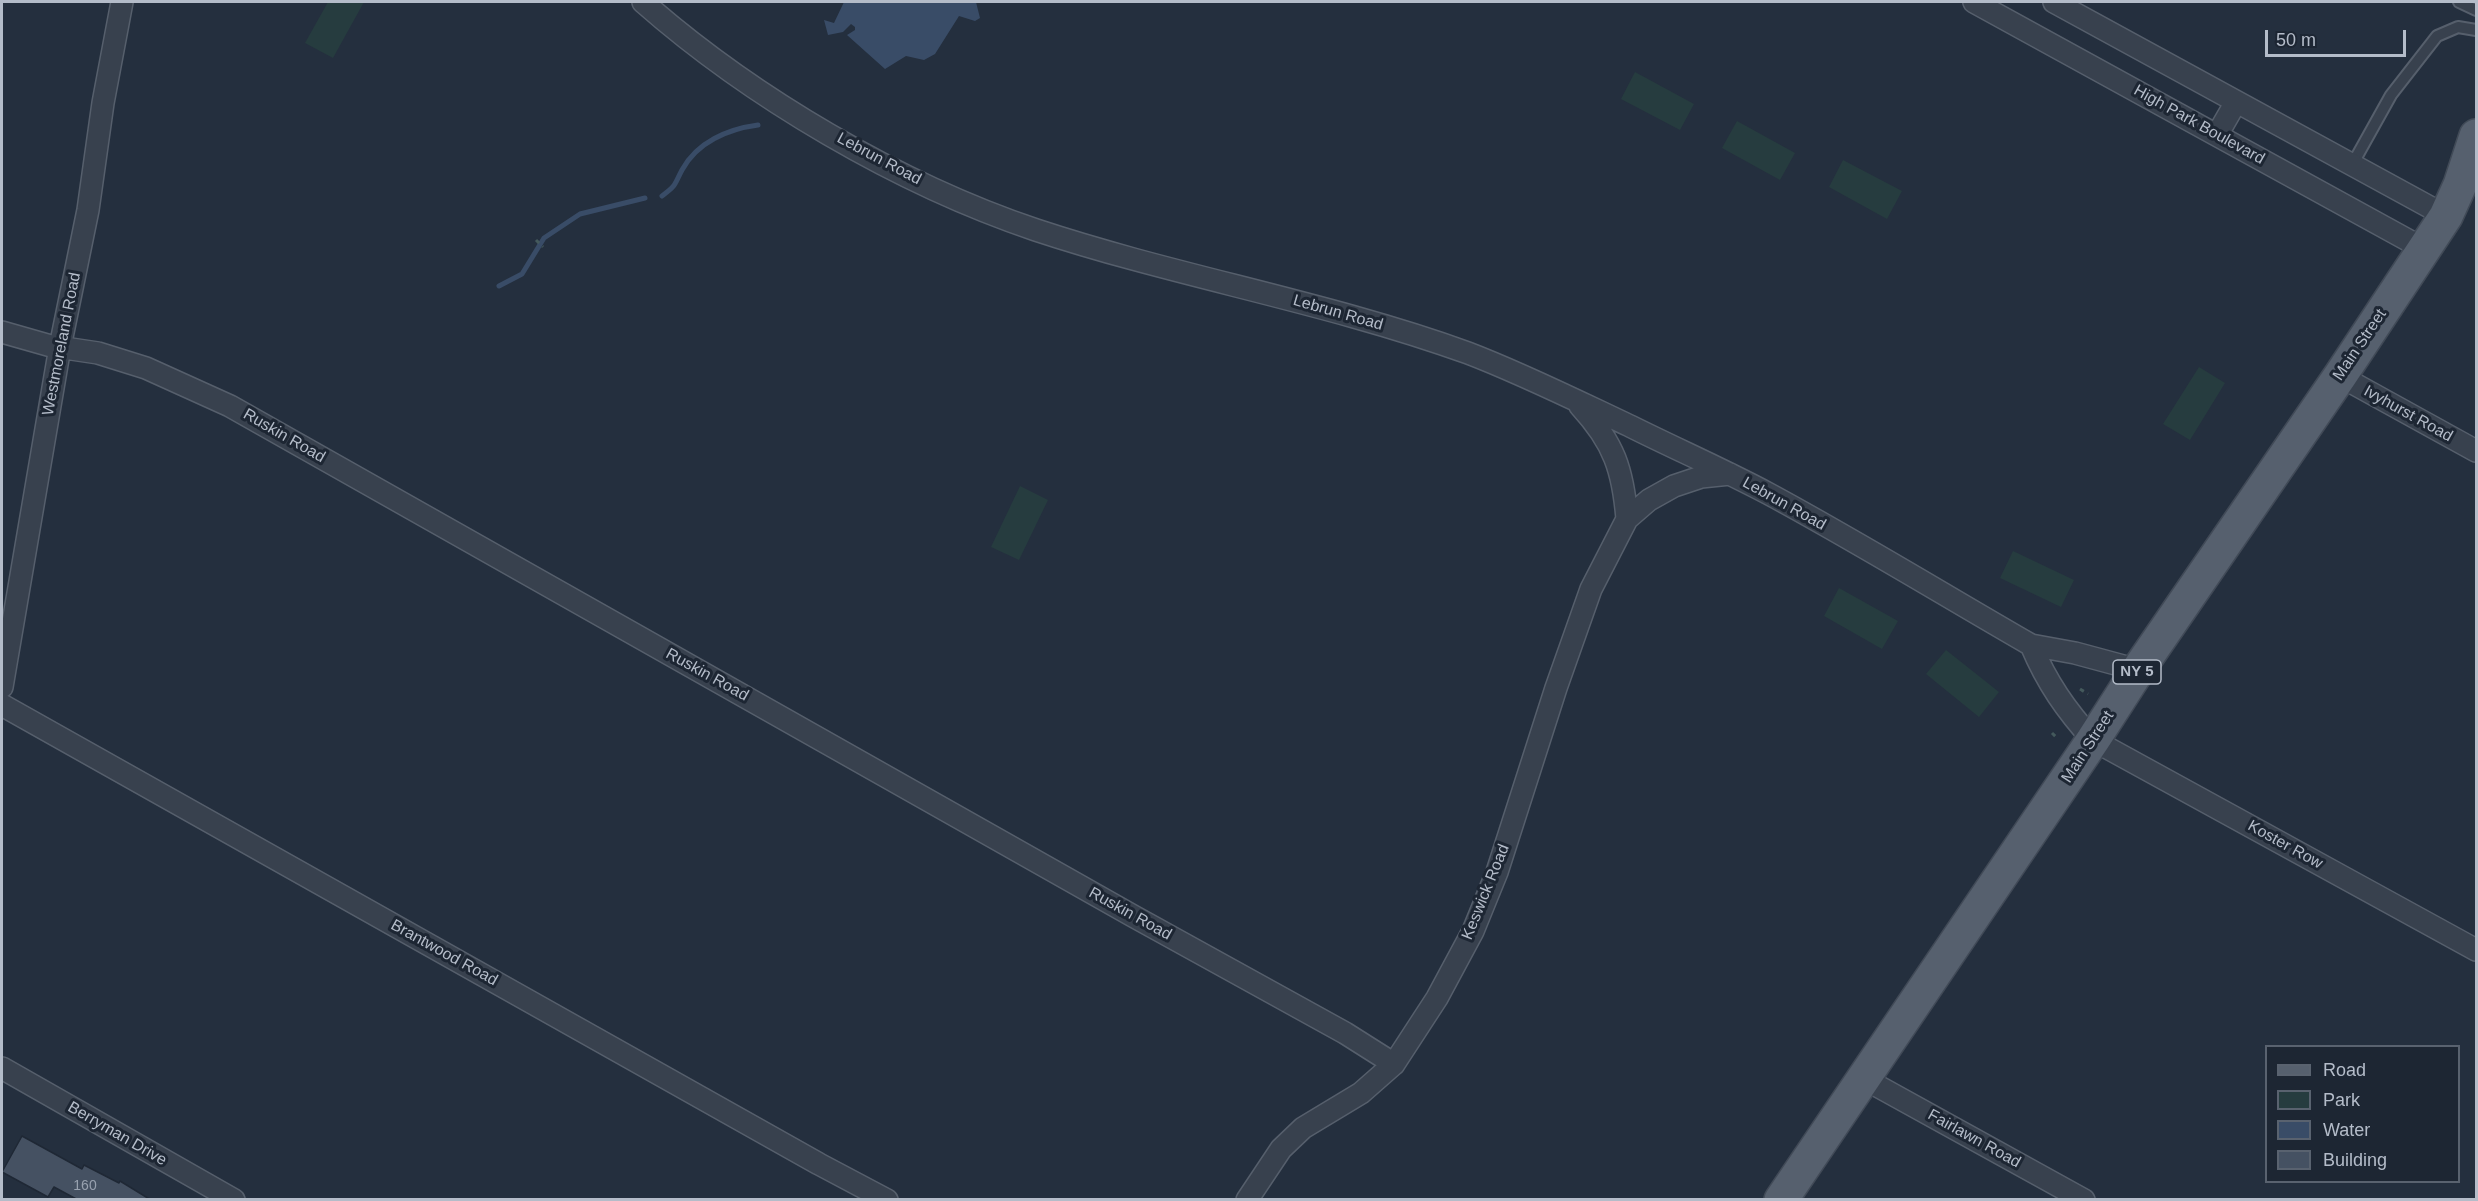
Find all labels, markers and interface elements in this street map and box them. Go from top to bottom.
scale bar [2268,18,2409,56]
text: 50 m [2276,30,2316,50]
street label: High Park Boulevard [2130,81,2268,169]
street label: Lebrun Road [834,129,924,189]
street label: Westmoreland Road [39,271,85,417]
street label: Lebrun Road [1291,291,1385,335]
street label: Main Street [2329,306,2391,384]
street label: Ivyhurst Road [2360,382,2456,446]
street label: Ruskin Road [240,405,328,467]
street label: Lebrun Road [1739,473,1829,535]
street label: Ruskin Road [662,644,752,706]
road number: NY 5 [2113,660,2161,684]
street label: Main Street [2058,707,2118,787]
street label: Koster Row [2244,817,2326,873]
street label: Keswick Road [1458,841,1514,943]
street label: Ruskin Road [1085,883,1175,945]
street label: Brantwood Road [387,916,501,990]
legend [2265,1045,2460,1183]
text: Road [2323,1060,2366,1080]
text: Park [2323,1090,2360,1110]
street label: Berryman Drive [64,1098,170,1170]
street label: Fairlawn Road [1924,1106,2024,1172]
text: Water [2323,1120,2370,1140]
text: Building [2323,1150,2387,1170]
house number: 160 [73,1178,97,1194]

